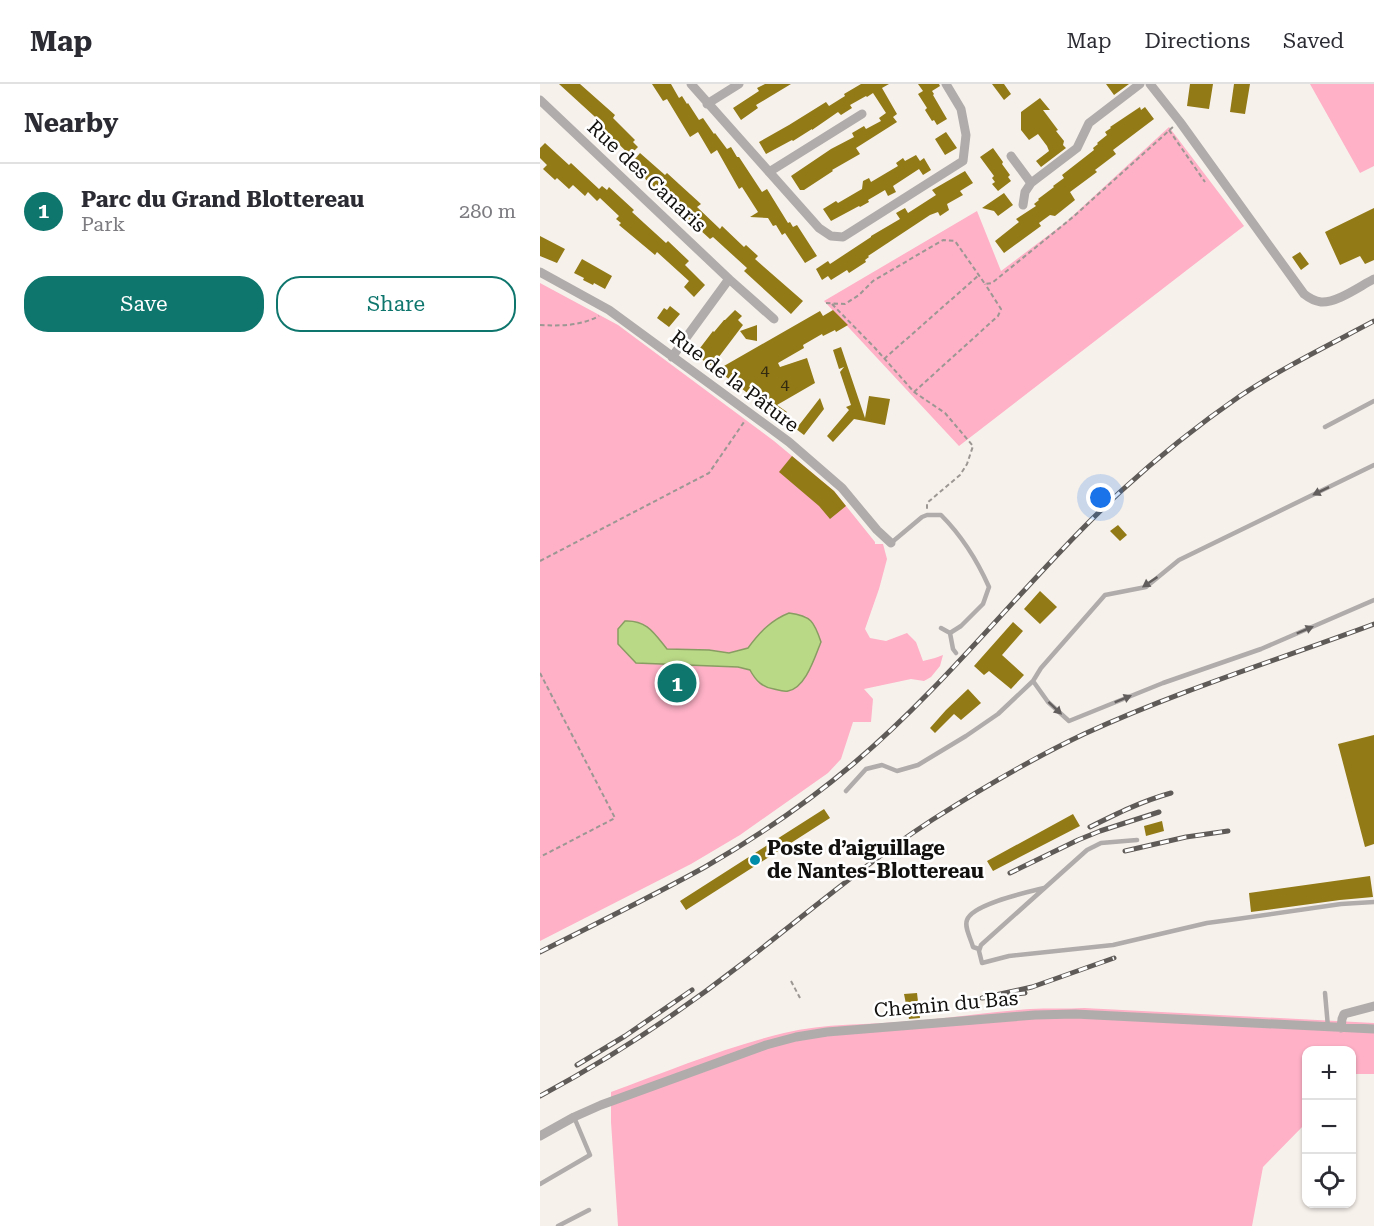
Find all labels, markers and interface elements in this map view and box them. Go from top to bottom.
text: Map [30,25,92,58]
text: Map [1067,29,1111,53]
text: Directions [1144,29,1250,53]
text: Saved [1283,29,1344,53]
text: Nearby [24,108,118,138]
street label: Rue des Canaris [583,115,711,237]
text: Parc du Grand Blottereau [81,187,364,212]
text: 1 [38,199,49,223]
text: 280 m [459,199,516,223]
text: Park [81,212,125,236]
button: Save [24,276,264,332]
button: Share [276,276,516,332]
street label: Rue de la Pâture [666,325,804,437]
house number: 4 [761,361,770,380]
house number: 4 [781,375,790,394]
your location [1086,483,1115,512]
one-way arrow [1313,486,1330,495]
one-way arrow [1143,576,1159,588]
one-way arrow [1297,625,1315,635]
pin: 1 [658,660,696,706]
one-way arrow [1114,694,1132,703]
one-way arrow [1047,701,1062,715]
place label: Poste d’aiguillage de Nantes-Blottereau [767,836,984,883]
marker: Poste d’aiguillage de Nantes-Blottereau [748,853,762,867]
street label: Chemin du Bas [873,986,1019,1022]
map controls [1302,1046,1356,1208]
button: + [1302,1046,1356,1100]
button: − [1302,1100,1356,1154]
button: locate [1302,1154,1356,1208]

